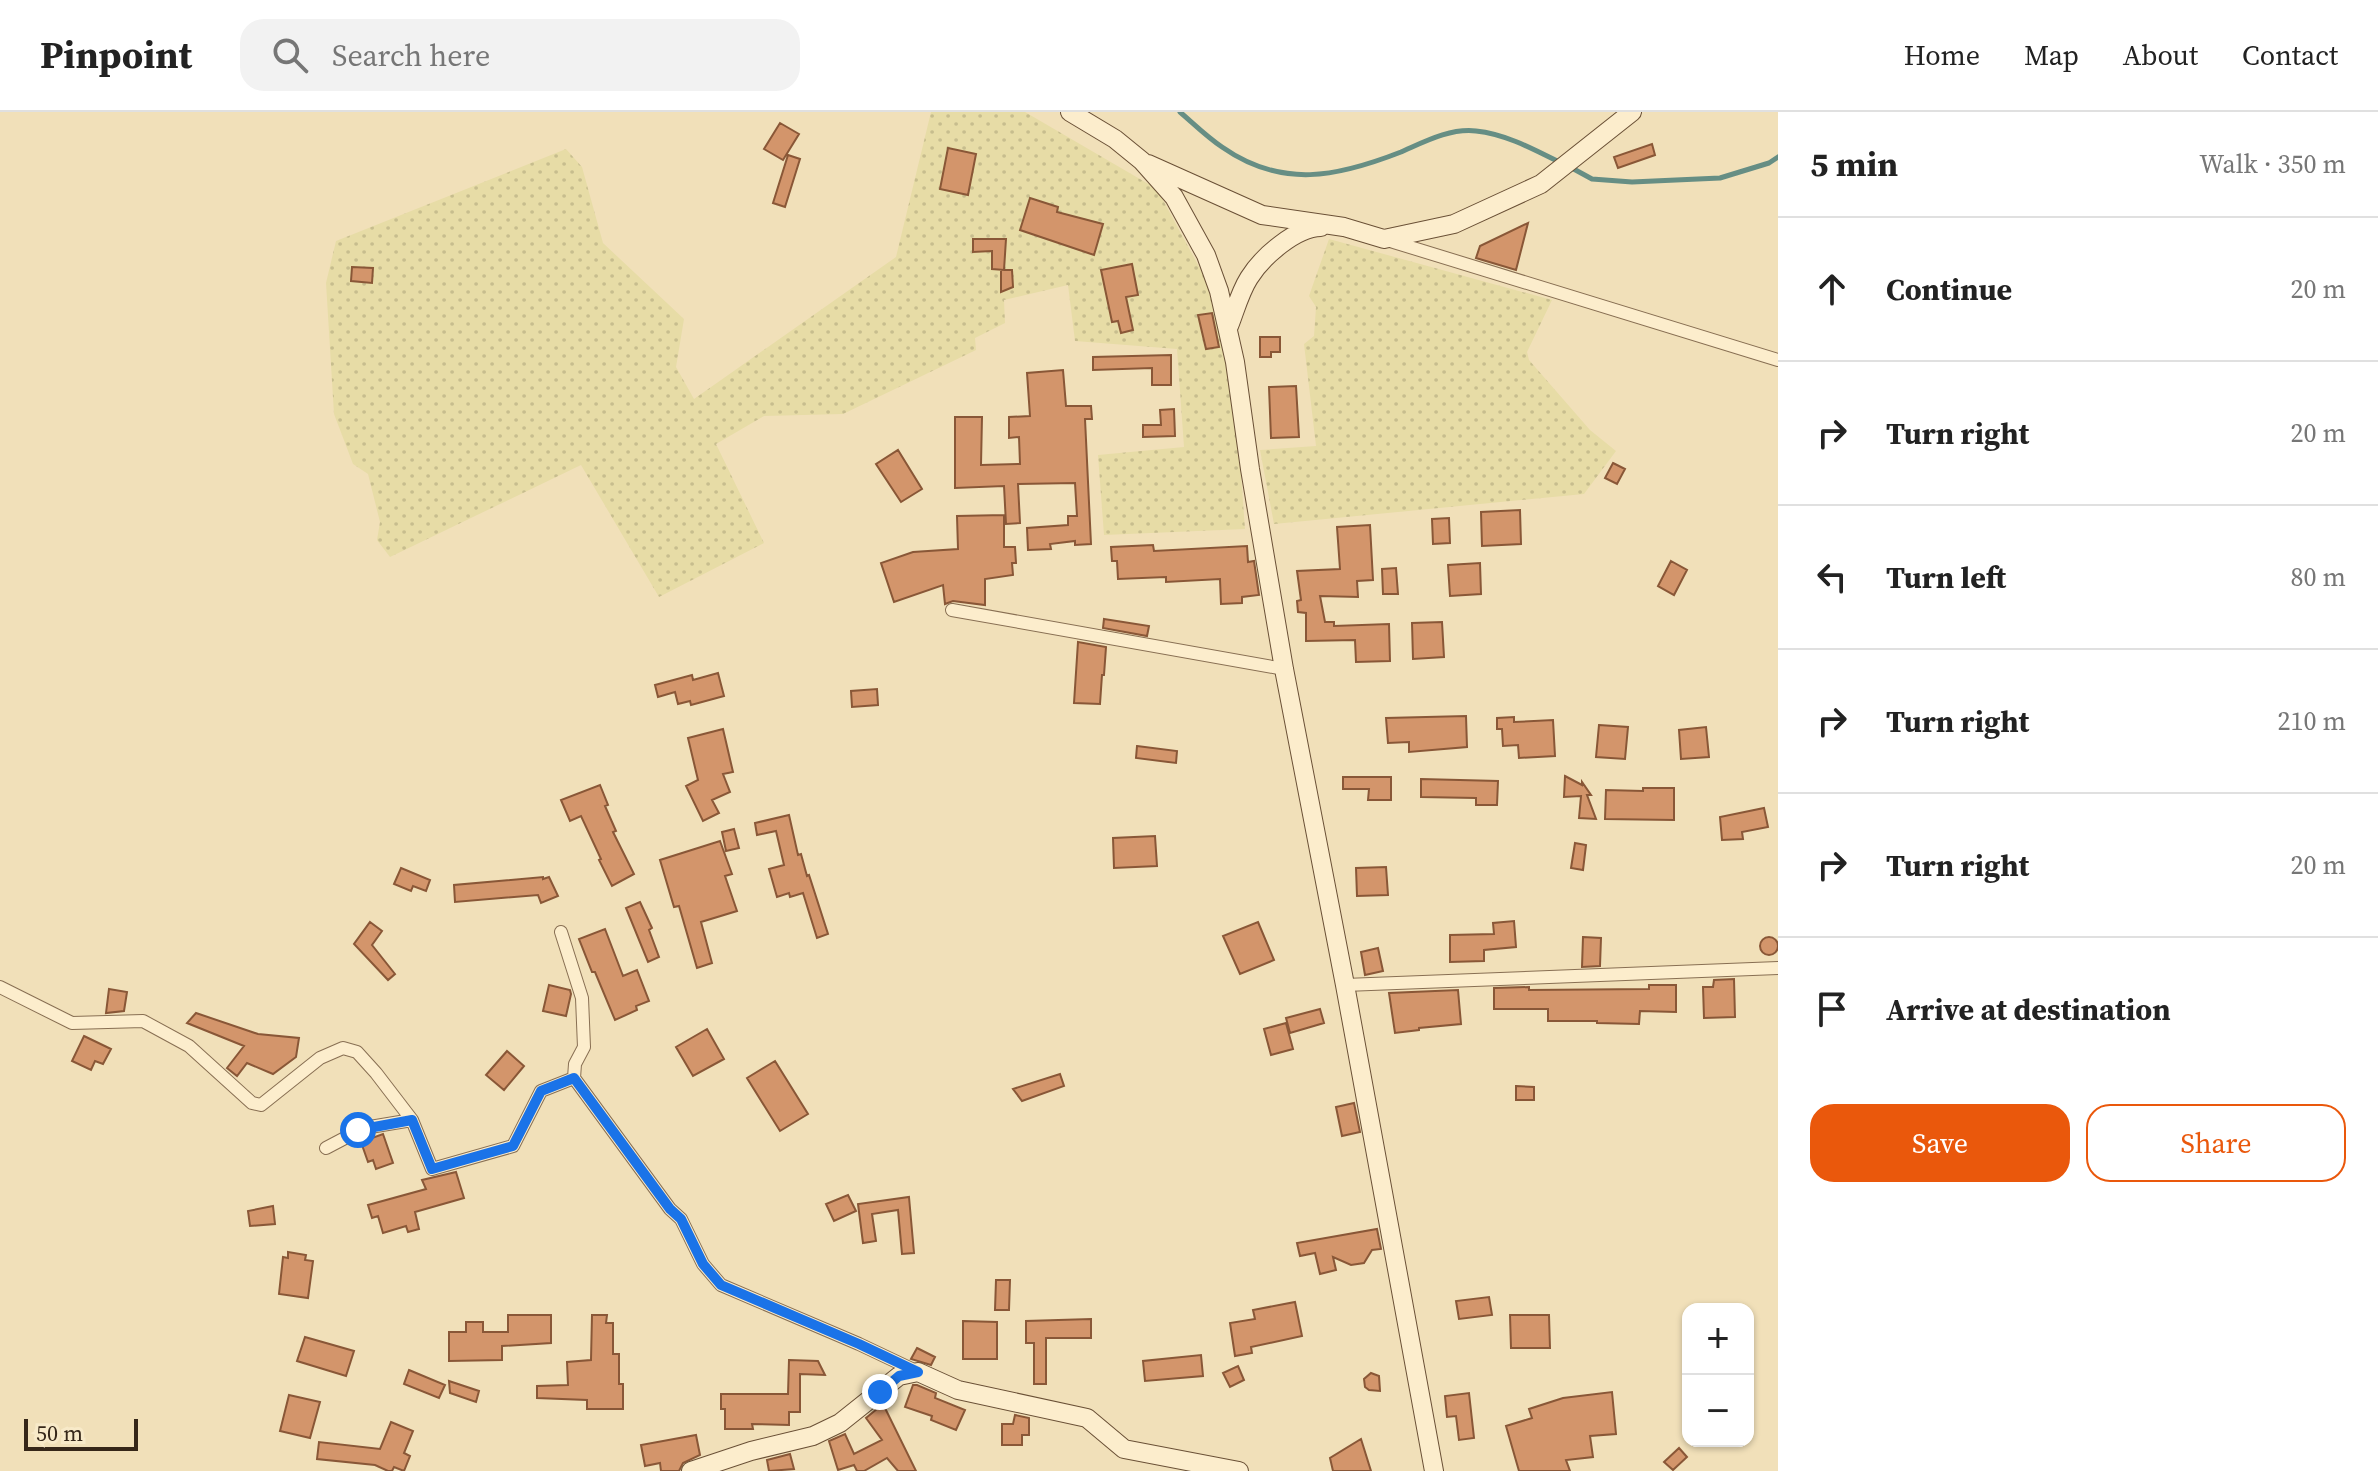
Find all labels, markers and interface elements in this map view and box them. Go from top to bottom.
search box [240,19,800,91]
text: Pinpoint [40,29,192,81]
icon: search [268,33,312,77]
text: Search here [332,35,490,76]
text: Home [1904,36,1980,74]
text: Map [2024,36,2079,74]
text: About [2123,36,2198,74]
text: Contact [2242,36,2338,74]
text: 5 min [1810,141,1898,187]
text: Walk · 350 m [2199,146,2346,182]
icon: ahead [1810,267,1854,311]
text: Continue [1886,269,2012,310]
text: 20 m [2291,271,2346,307]
icon: right [1810,411,1854,455]
text: Turn right [1886,413,2029,454]
text: 20 m [2291,415,2346,451]
icon: left [1810,555,1854,599]
text: Turn left [1886,557,2006,598]
text: 80 m [2291,559,2346,595]
icon: right [1810,699,1854,743]
text: Turn right [1886,701,2029,742]
text: 210 m [2278,703,2346,739]
icon: right [1810,843,1854,887]
text: Turn right [1886,845,2029,886]
text: 20 m [2291,847,2346,883]
icon: arrive [1810,987,1854,1031]
text: Arrive at destination [1886,989,2171,1030]
button: Save [1810,1104,2070,1182]
button: Share [2086,1104,2346,1182]
route start [340,1112,376,1148]
map controls [1682,1303,1754,1447]
button: + [1682,1303,1754,1375]
route end [862,1374,898,1410]
button: − [1682,1375,1754,1447]
scale bar [24,1415,138,1451]
text: 50 m [36,1418,83,1448]

